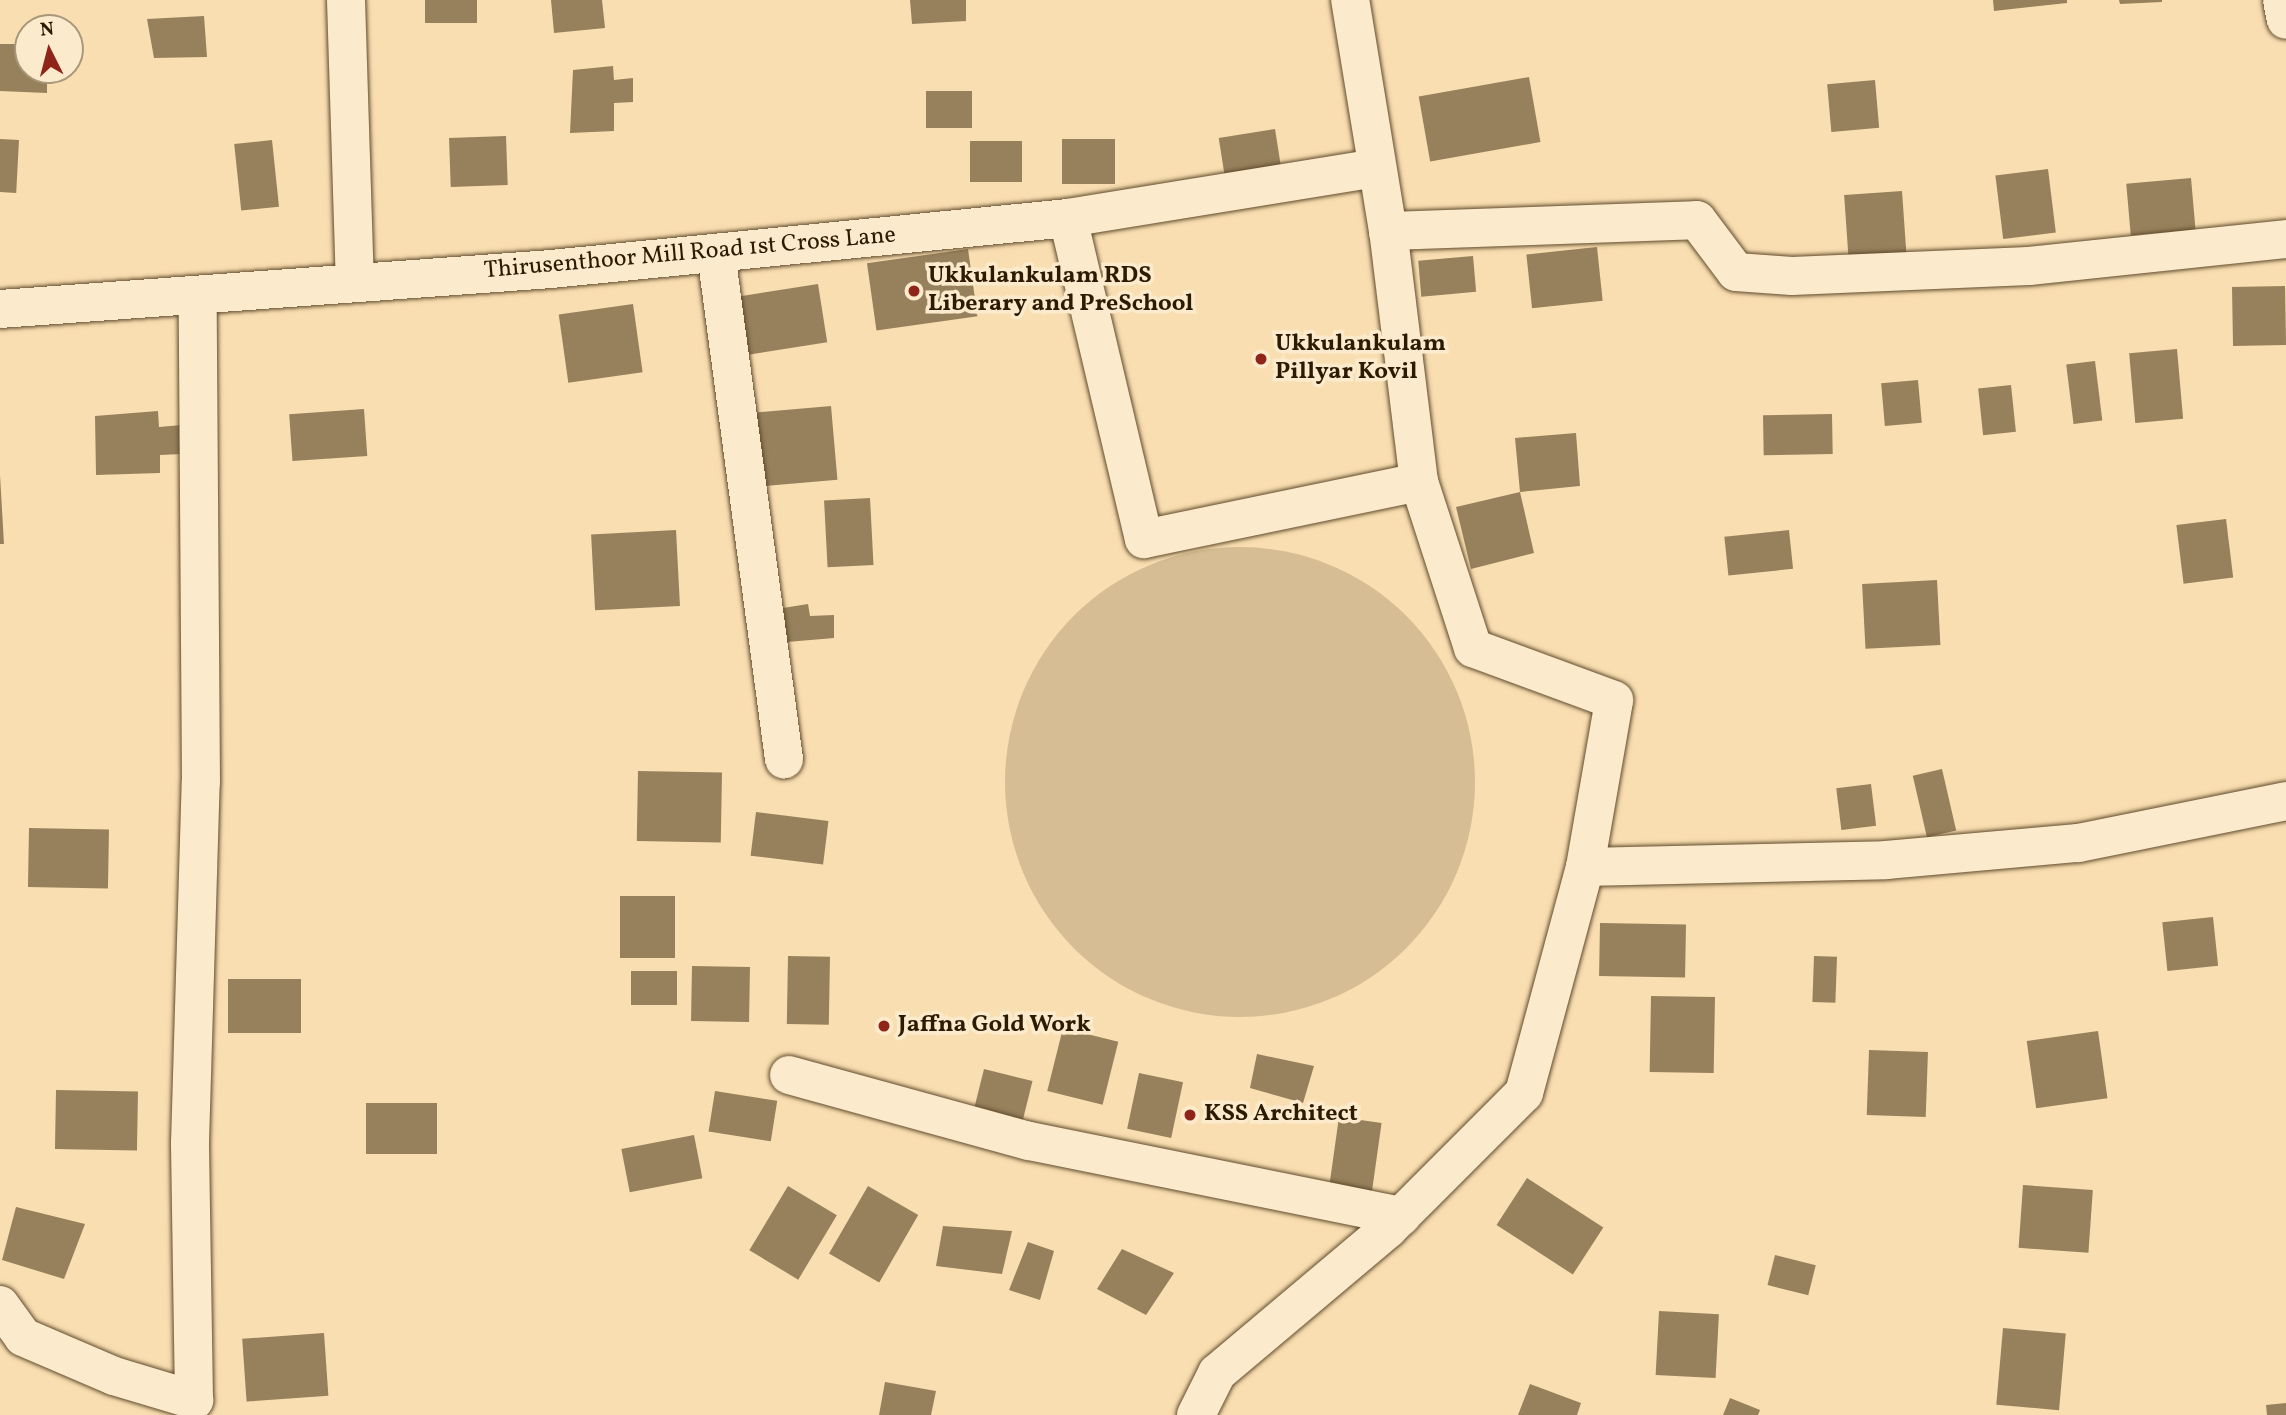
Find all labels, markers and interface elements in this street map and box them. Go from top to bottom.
north arrow [14,14,84,84]
text: N [39,16,55,44]
street label: Thirusenthoor Mill Road 1st Cross Lane [483,222,897,286]
place label: Ukkulankulam RDS Liberary and PreSchool [928,263,1194,319]
marker: Ukkulankulam RDS Liberary and PreSchool [906,283,922,299]
place label: Ukkulankulam Pillyar Kovil [1275,331,1446,387]
marker: Ukkulankulam Pillyar Kovil [1253,351,1269,367]
place label: Jaffna Gold Work [898,1012,1091,1040]
marker: Jaffna Gold Work [876,1018,892,1034]
place label: KSS Architect [1204,1101,1358,1129]
marker: KSS Architect [1182,1107,1198,1123]

